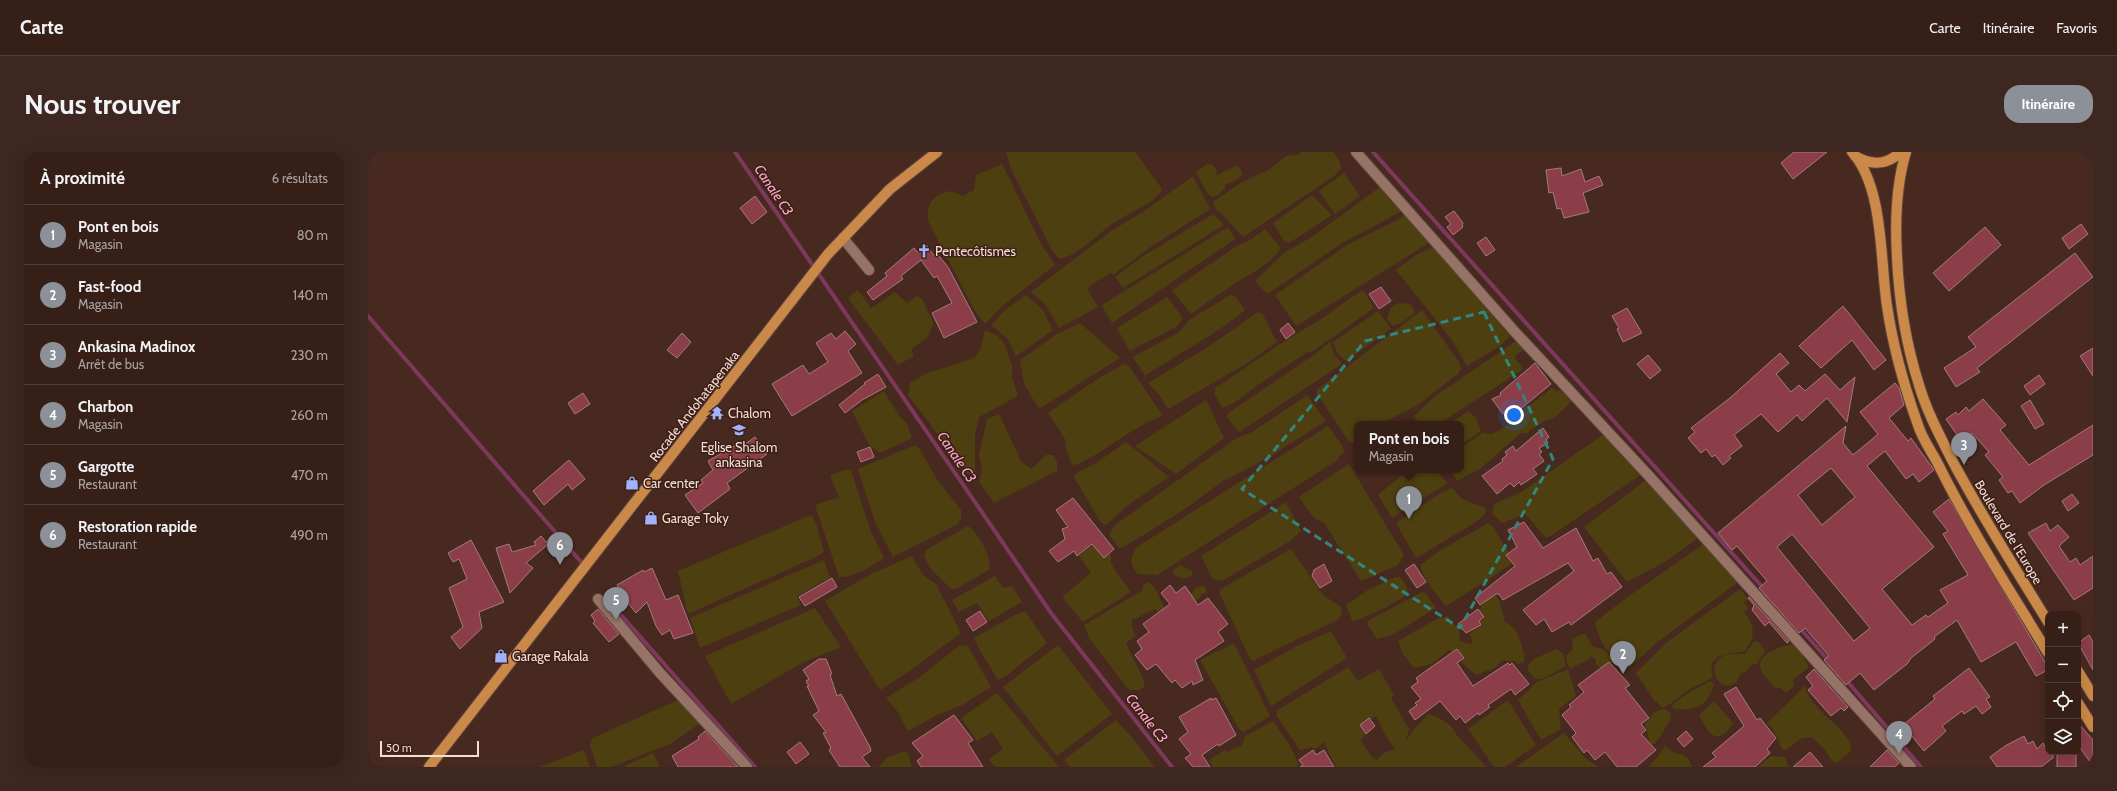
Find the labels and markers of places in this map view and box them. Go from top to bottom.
church icon: Pentecôtismes [916,243,932,259]
place label: Pentecôtismes [935,243,1017,259]
temple icon: Chalom [709,405,725,421]
place label: Chalom [728,405,771,421]
school or university icon: Eglise Shalom ankasina [731,422,747,438]
pin: 3 [1951,432,1977,465]
place label: Eglise Shalom ankasina [701,439,777,470]
shop icon: Car center [624,475,640,491]
place label: Car center [643,475,700,491]
pin: 1 [1396,486,1422,519]
shop icon: Garage Toky [643,510,659,526]
place label: Garage Toky [662,510,729,526]
pin: 6 [547,532,573,565]
pin: 5 [603,587,629,620]
pin: 2 [1610,641,1636,674]
shop icon: Garage Rakala [493,648,509,664]
place label: Garage Rakala [512,648,589,664]
pin: 4 [1886,721,1912,754]

